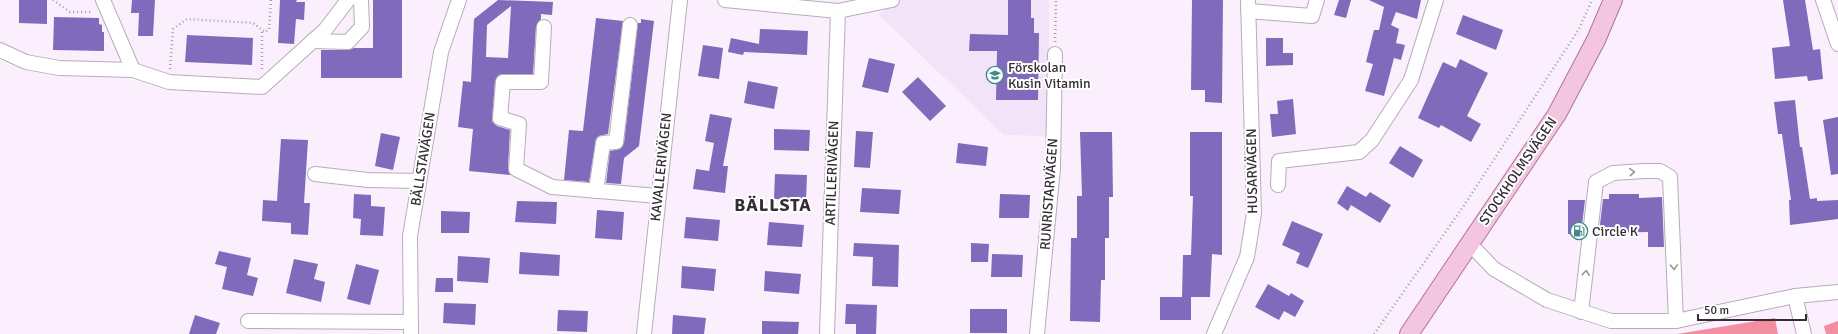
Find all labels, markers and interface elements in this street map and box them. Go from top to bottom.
place label: Förskolan Kusin Vitamin [1008,59,1091,92]
school or university icon: Förskolan Kusin Vitamin [985,65,1005,85]
street label: BÄLLSTAVÄGEN [407,111,439,207]
street label: KAVALLERIVÄGEN [647,112,675,222]
street label: STOCKHOLMSVÄGEN [1476,114,1560,228]
street label: ARTILLERIVÄGEN [822,120,842,226]
street label: HUSARVÄGEN [1243,128,1261,214]
street label: RUNRISTARVÄGEN [1037,138,1061,250]
one-way arrow [1629,167,1635,176]
district label: BÄLLSTA [734,194,812,216]
fuel station icon: Circle K [1569,221,1589,241]
place label: Circle K [1592,223,1639,240]
one-way arrow [1669,264,1678,270]
one-way arrow [1581,270,1590,276]
scale bar [1698,296,1806,322]
text: 50 m [1704,303,1729,318]

